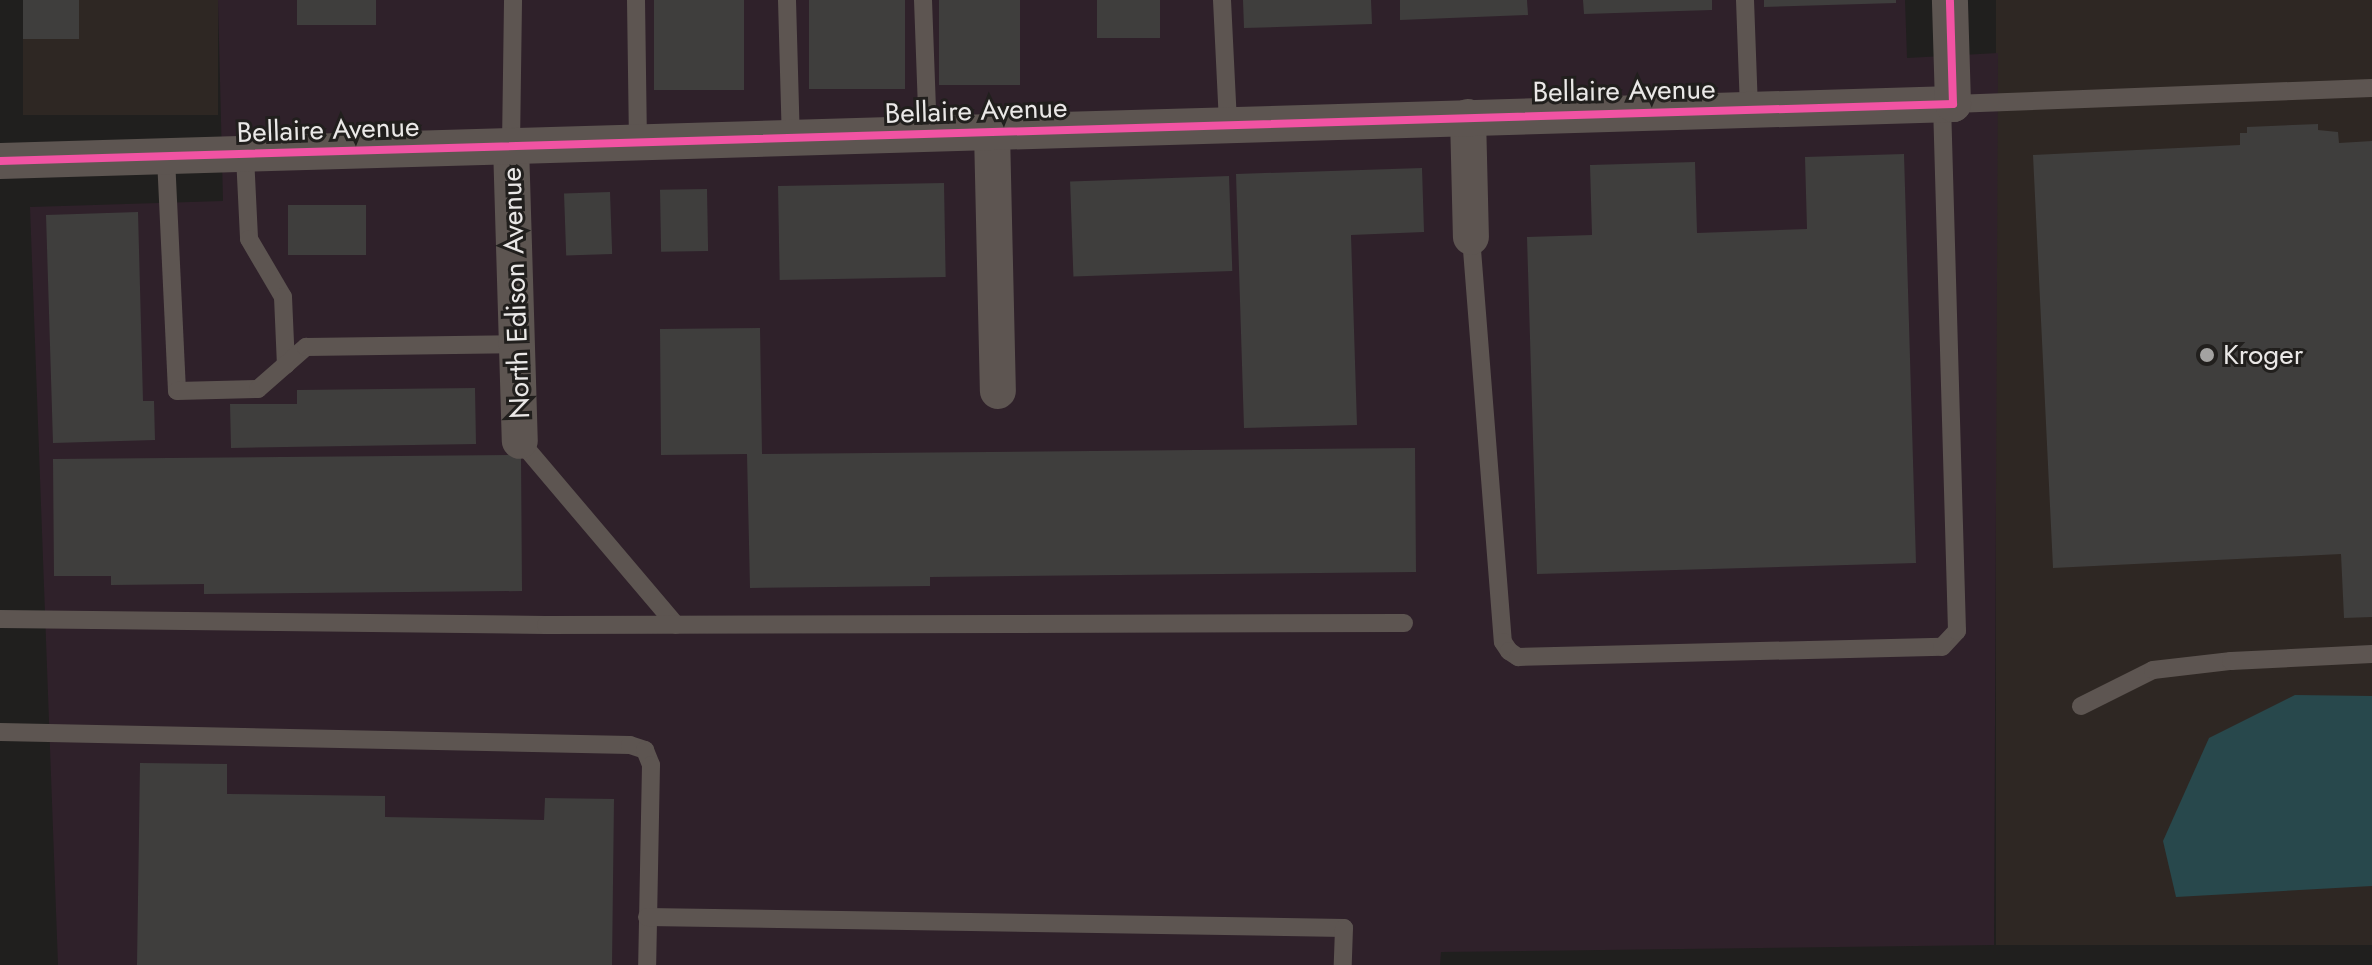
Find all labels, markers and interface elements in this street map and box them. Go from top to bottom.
street label: Bellaire Avenue [1532,73,1716,109]
street label: Bellaire Avenue [884,91,1068,131]
street label: Bellaire Avenue [236,110,420,150]
street label: North Edison Avenue [495,167,537,419]
place label: Kroger [2223,338,2303,372]
marker: Kroger [2198,346,2216,364]

